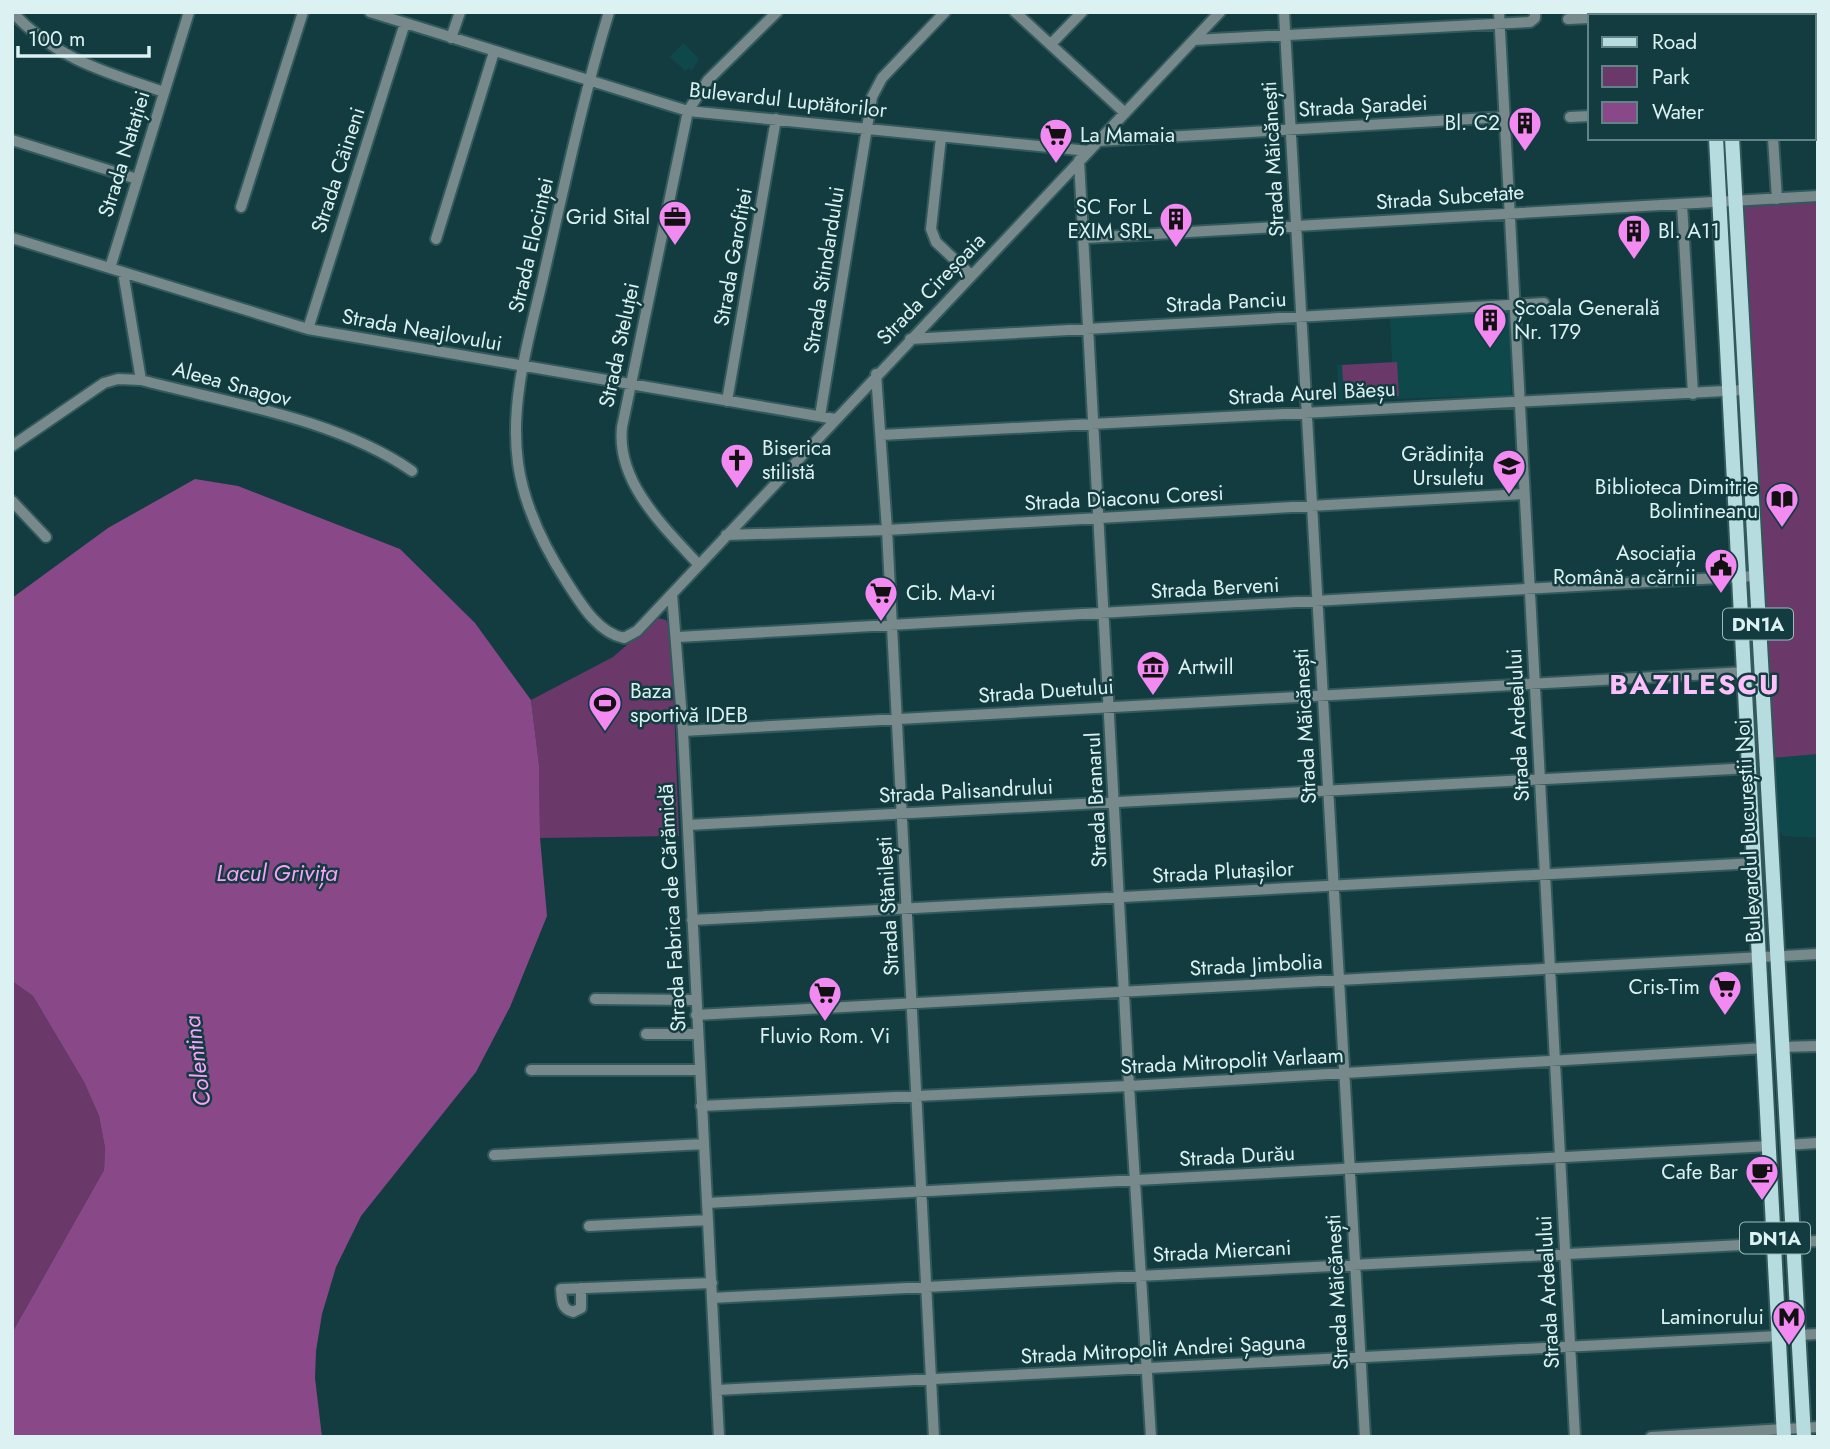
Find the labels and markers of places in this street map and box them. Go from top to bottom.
building icon: Bl. C2 [1506,104,1544,153]
place label: Bl. C2 [1445,108,1500,138]
supermarket icon: La Mamaia [1037,116,1075,165]
place label: La Mamaia [1080,120,1175,150]
place label: SC For L EXIM SRL [1068,192,1153,246]
office icon: Grid Sital [656,198,694,247]
building icon: SC For L EXIM SRL [1157,200,1195,249]
place label: Grid Sital [566,202,650,232]
building icon: Bl. A11 [1615,212,1653,261]
place label: Bl. A11 [1658,216,1720,246]
place label: Școala Generală Nr. 179 [1514,293,1660,347]
building icon: Școala Generală Nr. 179 [1471,301,1509,350]
place label: Biserica stilistă [762,433,831,487]
place label: Grădinița Ursuletu [1401,439,1484,493]
church icon: Biserica stilistă [718,441,756,490]
school or university icon: Grădinița Ursuletu [1490,447,1528,496]
place label: Biblioteca Dimitrie Bolintineanu [1595,472,1758,526]
library icon: Biblioteca Dimitrie Bolintineanu [1763,480,1801,529]
place label: Asociația Română a cărnii [1553,538,1696,592]
public building icon: Asociația Română a cărnii [1702,546,1740,595]
supermarket icon: Cib. Ma-vi [862,574,900,623]
place label: Cib. Ma-vi [906,578,996,608]
museum icon: Artwill [1134,648,1172,697]
place label: Artwill [1178,652,1234,682]
place label: Baza sportivă IDEB [630,676,748,730]
sports icon: Baza sportivă IDEB [586,684,624,733]
supermarket icon: Cris-Tim [1706,968,1744,1017]
place label: Cris-Tim [1628,972,1700,1002]
supermarket icon: Fluvio Rom. Vi [806,974,844,1023]
place label: Fluvio Rom. Vi [760,1021,890,1051]
cafe icon: Cafe Bar [1743,1153,1781,1202]
place label: Cafe Bar [1661,1157,1739,1187]
metro station icon: Laminorului [1770,1298,1808,1347]
place label: Laminorului [1661,1302,1764,1332]

